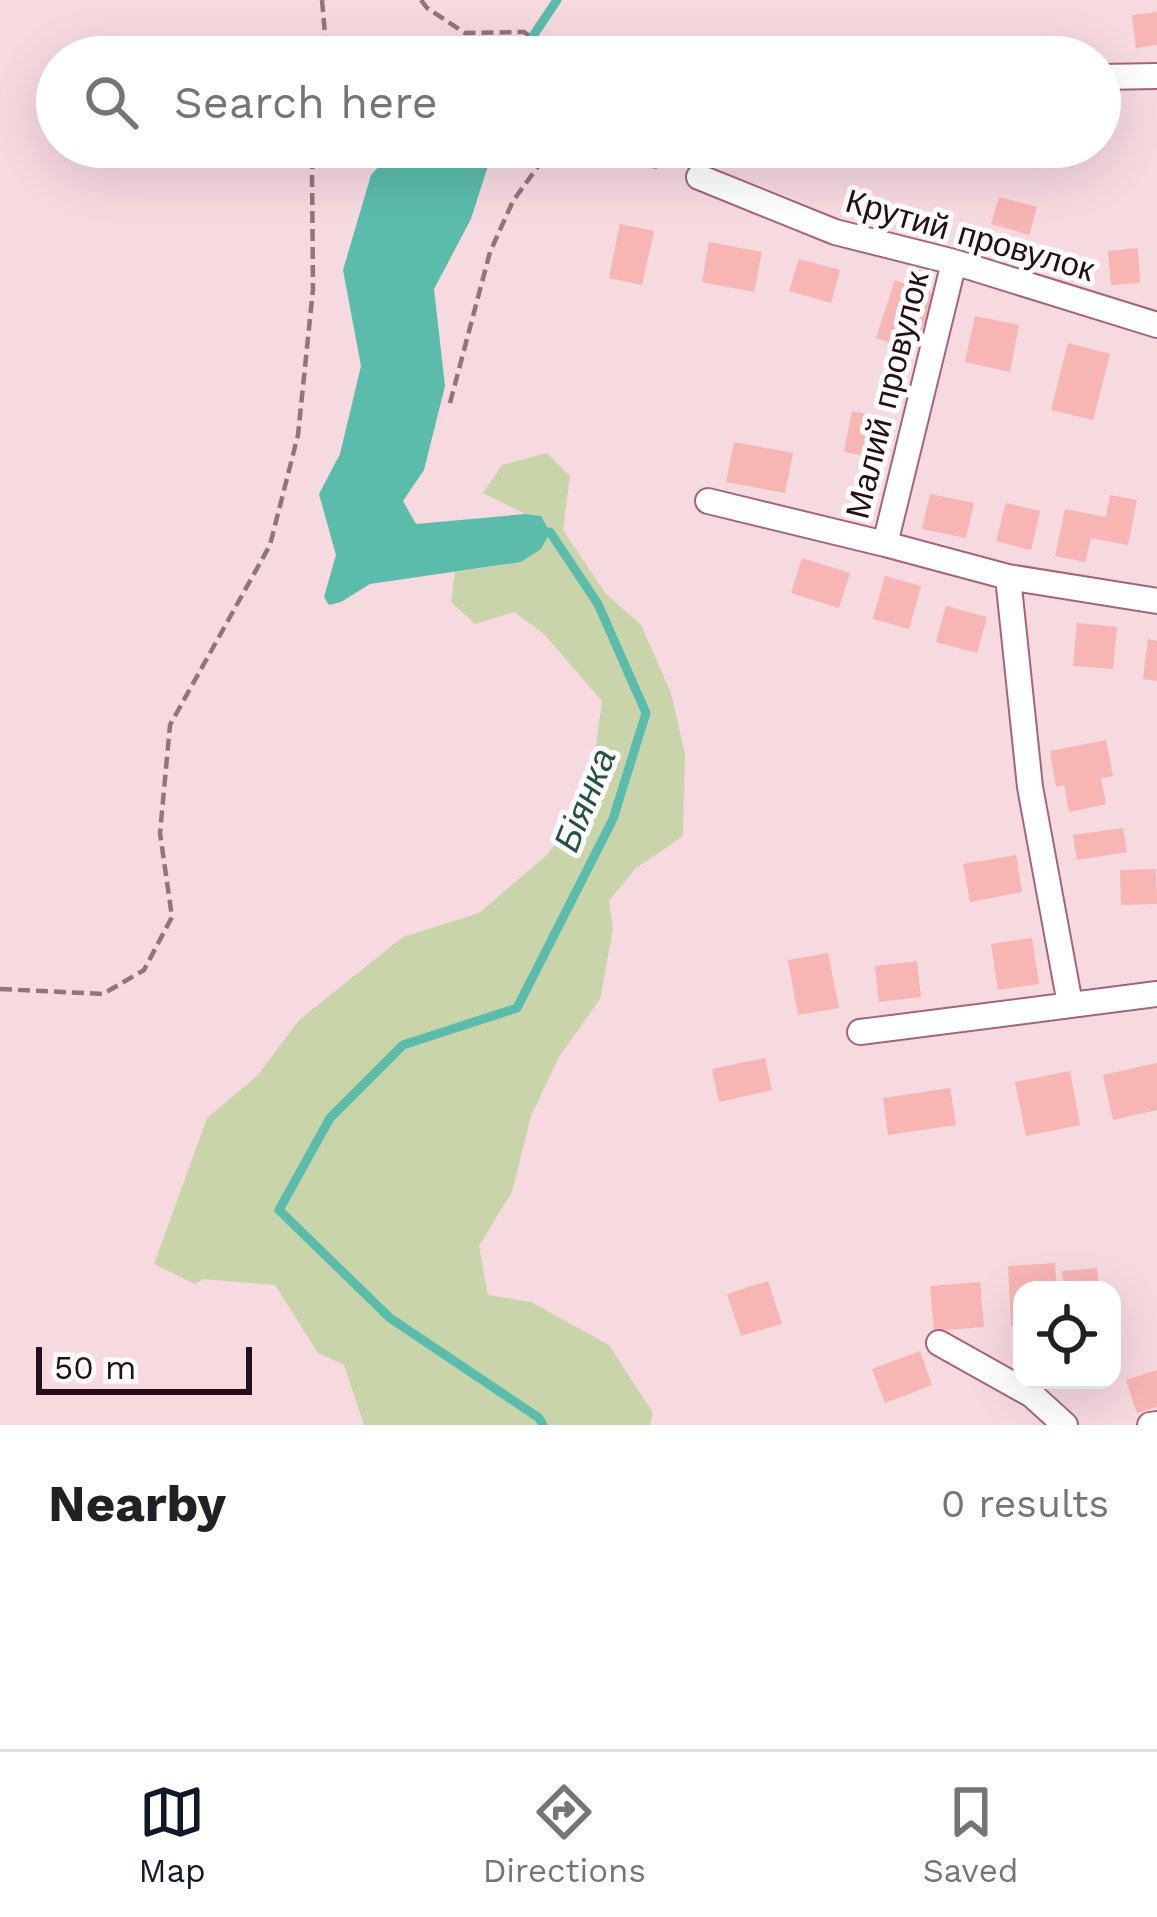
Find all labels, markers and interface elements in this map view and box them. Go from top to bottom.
search box [36,36,1121,168]
icon: search [78,69,144,135]
text: Search here [174,76,438,129]
street label: Крутий провулок [841,181,1099,289]
street label: Малий провулок [837,267,937,523]
water label: Біянка [545,742,625,858]
map controls [1013,1281,1121,1389]
button: locate [1013,1281,1121,1389]
scale bar [36,1341,252,1394]
text: 50 m [54,1348,136,1387]
text: Nearby [48,1474,226,1533]
text: 0 results [941,1481,1109,1526]
tab: Map [138,1779,206,1890]
tab: Directions [483,1779,646,1890]
tab: Saved [923,1779,1019,1890]

